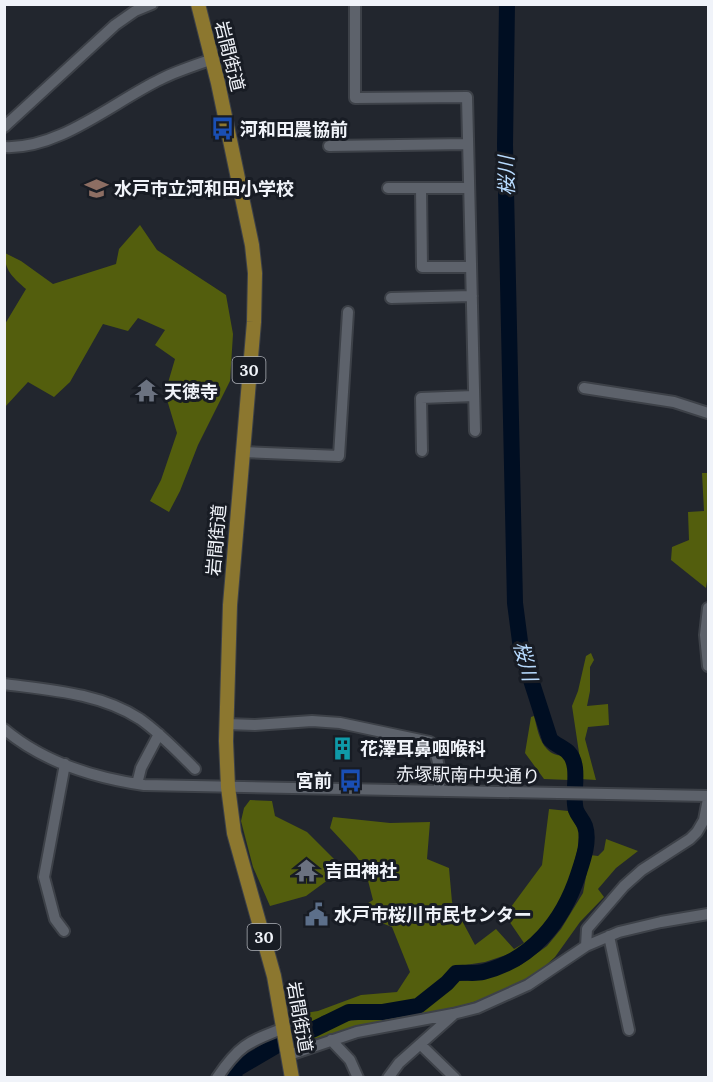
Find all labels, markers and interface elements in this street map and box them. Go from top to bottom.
street label: 岩間街道 [210,18,250,94]
bus stop icon: 河和田農協前 [209,116,235,142]
place label: 河和田農協前 [240,118,348,141]
water label: 桜川 [493,154,519,196]
school or university icon: 水戸市立河和田小学校 [83,175,109,201]
place label: 水戸市立河和田小学校 [114,177,294,200]
road number: 30 [232,357,266,383]
temple icon: 天徳寺 [133,378,159,404]
place label: 天徳寺 [164,380,218,403]
street label: 岩間街道 [201,503,231,577]
water label: 桜川 [509,638,544,685]
building icon: 花澤耳鼻咽喉科 [329,735,355,761]
place label: 花澤耳鼻咽喉科 [360,737,486,760]
street label: 赤塚駅南中央通り [396,762,540,788]
bus stop icon: 宮前 [337,767,363,793]
place label: 宮前 [296,769,332,792]
temple icon: 吉田神社 [294,857,320,883]
place label: 吉田神社 [325,859,397,882]
public building icon: 水戸市桜川市民センター [303,901,329,927]
place label: 水戸市桜川市民センター [334,903,532,926]
road number: 30 [248,924,280,950]
street label: 岩間街道 [282,980,318,1054]

